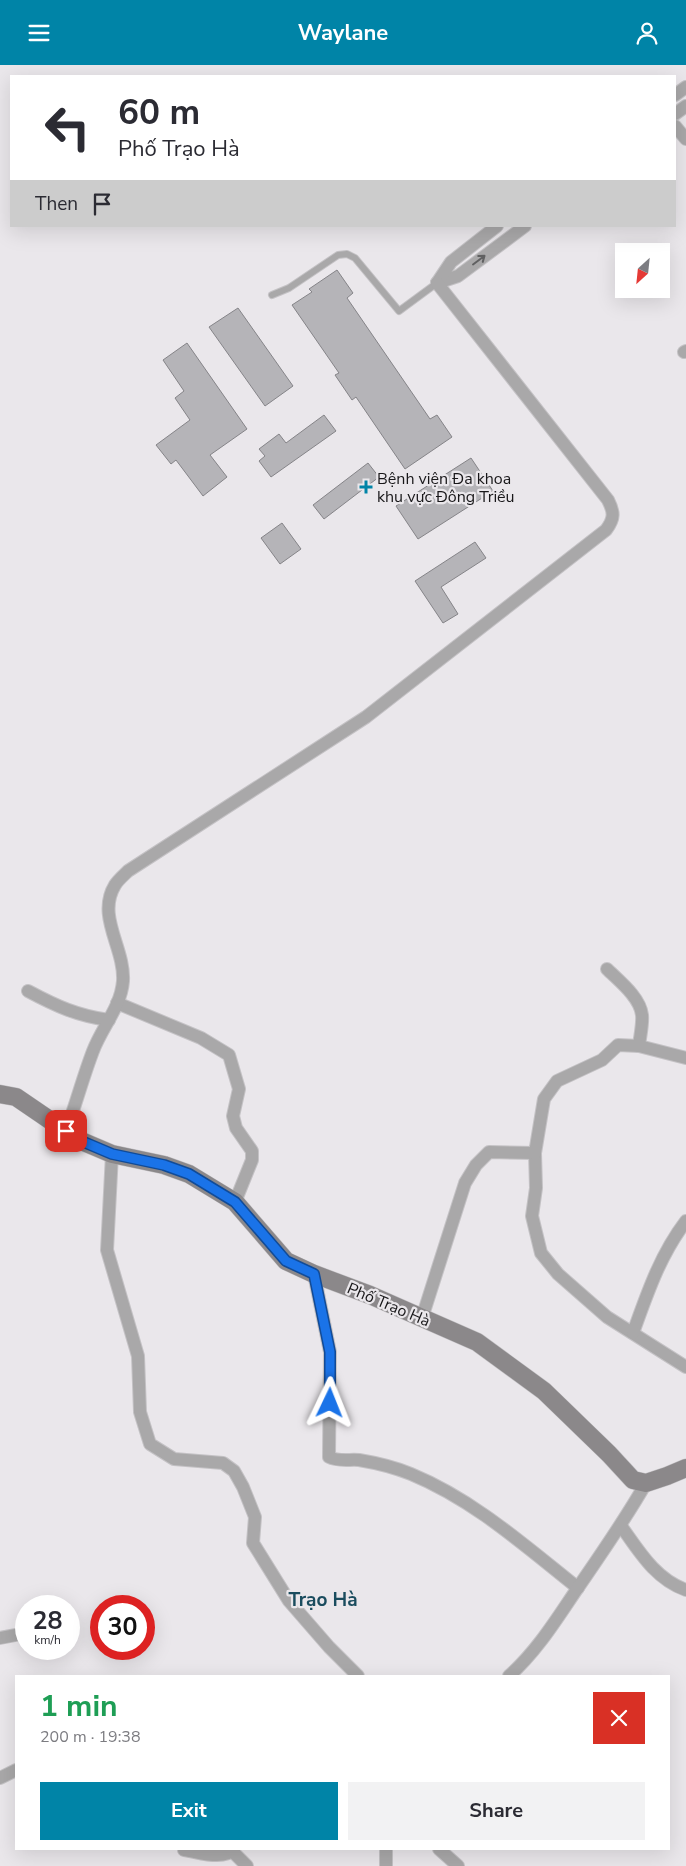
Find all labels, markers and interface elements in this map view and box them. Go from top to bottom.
text: Waylane [298,18,388,48]
icon: menu [25,19,53,47]
icon: person [633,19,661,47]
text: 60 m [118,89,200,136]
icon: left [35,95,100,160]
text: Phố Trạo Hà [118,134,240,164]
icon: arrive [88,190,116,218]
text: Then [35,191,78,217]
north arrow [615,243,670,297]
map controls [615,243,670,298]
one-way arrow [472,255,486,265]
place label: Bệnh viện Đa khoa khu vực Đông Triều [377,468,515,508]
marker: Bệnh viện Đa khoa khu vực Đông Triều [359,480,373,494]
pin [45,1110,87,1152]
icon: arrive [52,1117,80,1145]
street label: Phố Trạo Hà [344,1278,434,1332]
position arrow [303,1376,355,1428]
district label: Trạo Hà [288,1587,358,1613]
speed limit sign: 30 [90,1595,155,1660]
text: 28 [32,1604,63,1638]
text: km/h [34,1632,61,1648]
text: 1 min [40,1686,118,1727]
button: close [593,1692,645,1744]
text: 200 m · 19:38 [40,1726,141,1748]
button: Exit [40,1782,338,1840]
button: Share [348,1782,645,1840]

